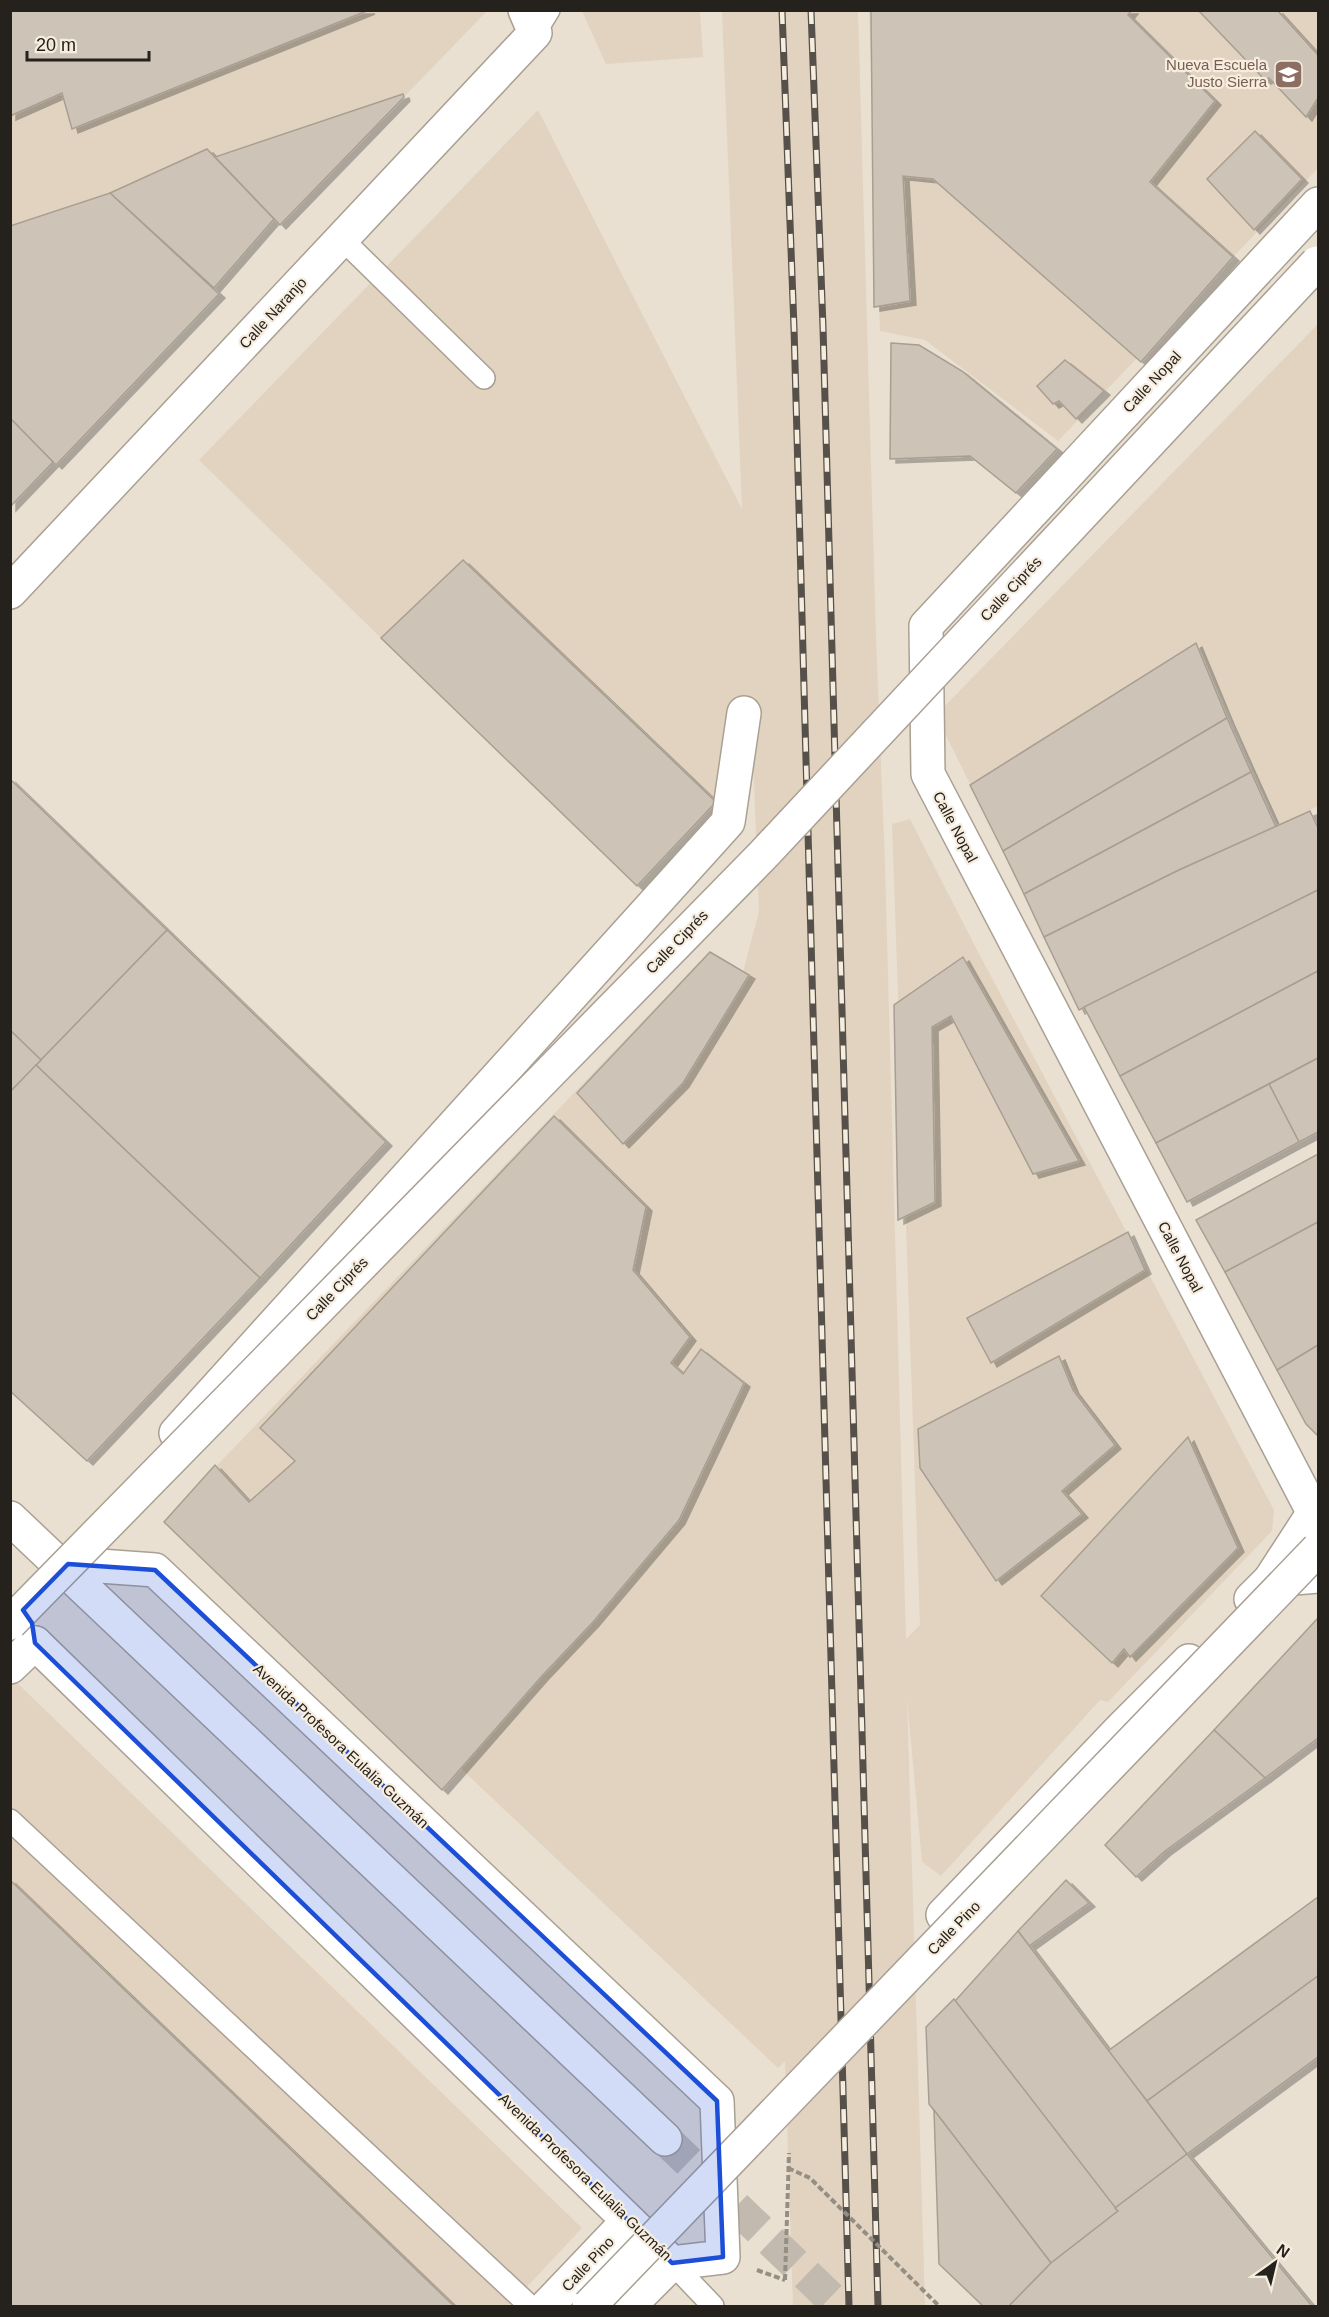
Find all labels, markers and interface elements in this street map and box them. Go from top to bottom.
scale bar [27,24,148,62]
text: 20 m [36,35,76,55]
place label: Nueva Escuela Justo Sierra [1166,56,1268,90]
school or university icon: Nueva Escuela Justo Sierra [1272,58,1304,90]
street label: Calle Naranjo [235,274,310,352]
street label: Calle Nopal [1119,348,1184,416]
street label: Calle Ciprés [977,553,1045,624]
street label: Calle Nopal [930,789,981,865]
street label: Calle Ciprés [642,906,711,977]
street label: Calle Nopal [1155,1219,1206,1295]
street label: Calle Ciprés [302,1253,371,1324]
street label: Avenida Profesora Eulalia Guzmán [250,1660,432,1831]
street label: Calle Pino [924,1897,984,1958]
street label: Avenida Profesora Eulalia Guzmán [496,2090,675,2264]
street label: Calle Pino [558,2233,617,2294]
north arrow [1245,2233,1305,2293]
text: N [1274,2241,1293,2261]

